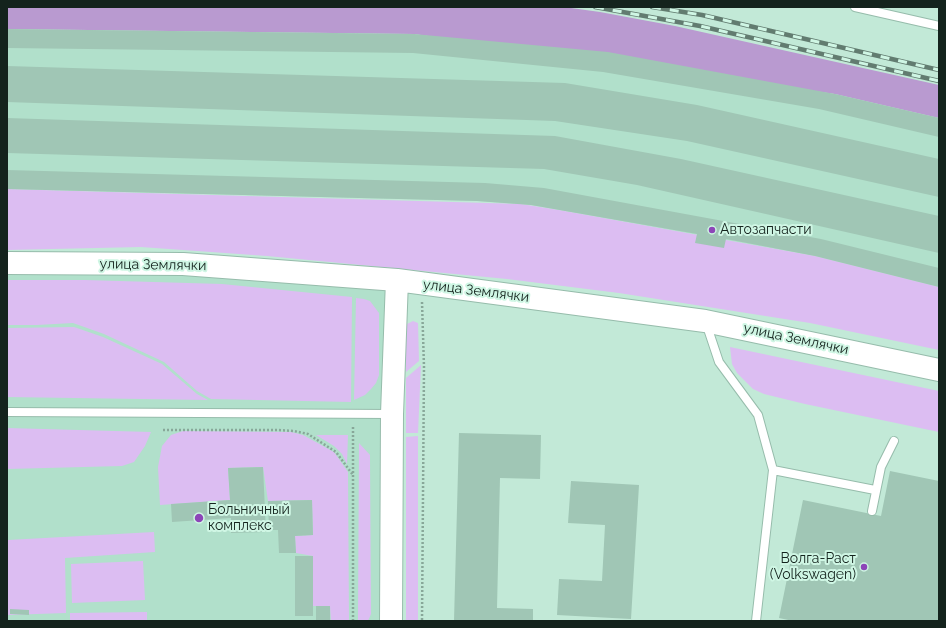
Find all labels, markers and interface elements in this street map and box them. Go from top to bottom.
place label: Автозапчасти [720,222,812,238]
marker: Автозапчасти [707,225,717,235]
street label: улица Землячки [99,256,207,274]
street label: улица Землячки [422,276,530,306]
street label: улица Землячки [742,320,850,358]
place label: Больничный комплекс [208,502,290,534]
marker: Больничный комплекс [193,512,205,524]
place label: Волга-Раст (Volkswagen) [770,551,856,584]
marker: Волга-Раст (Volkswagen) [859,562,869,572]

